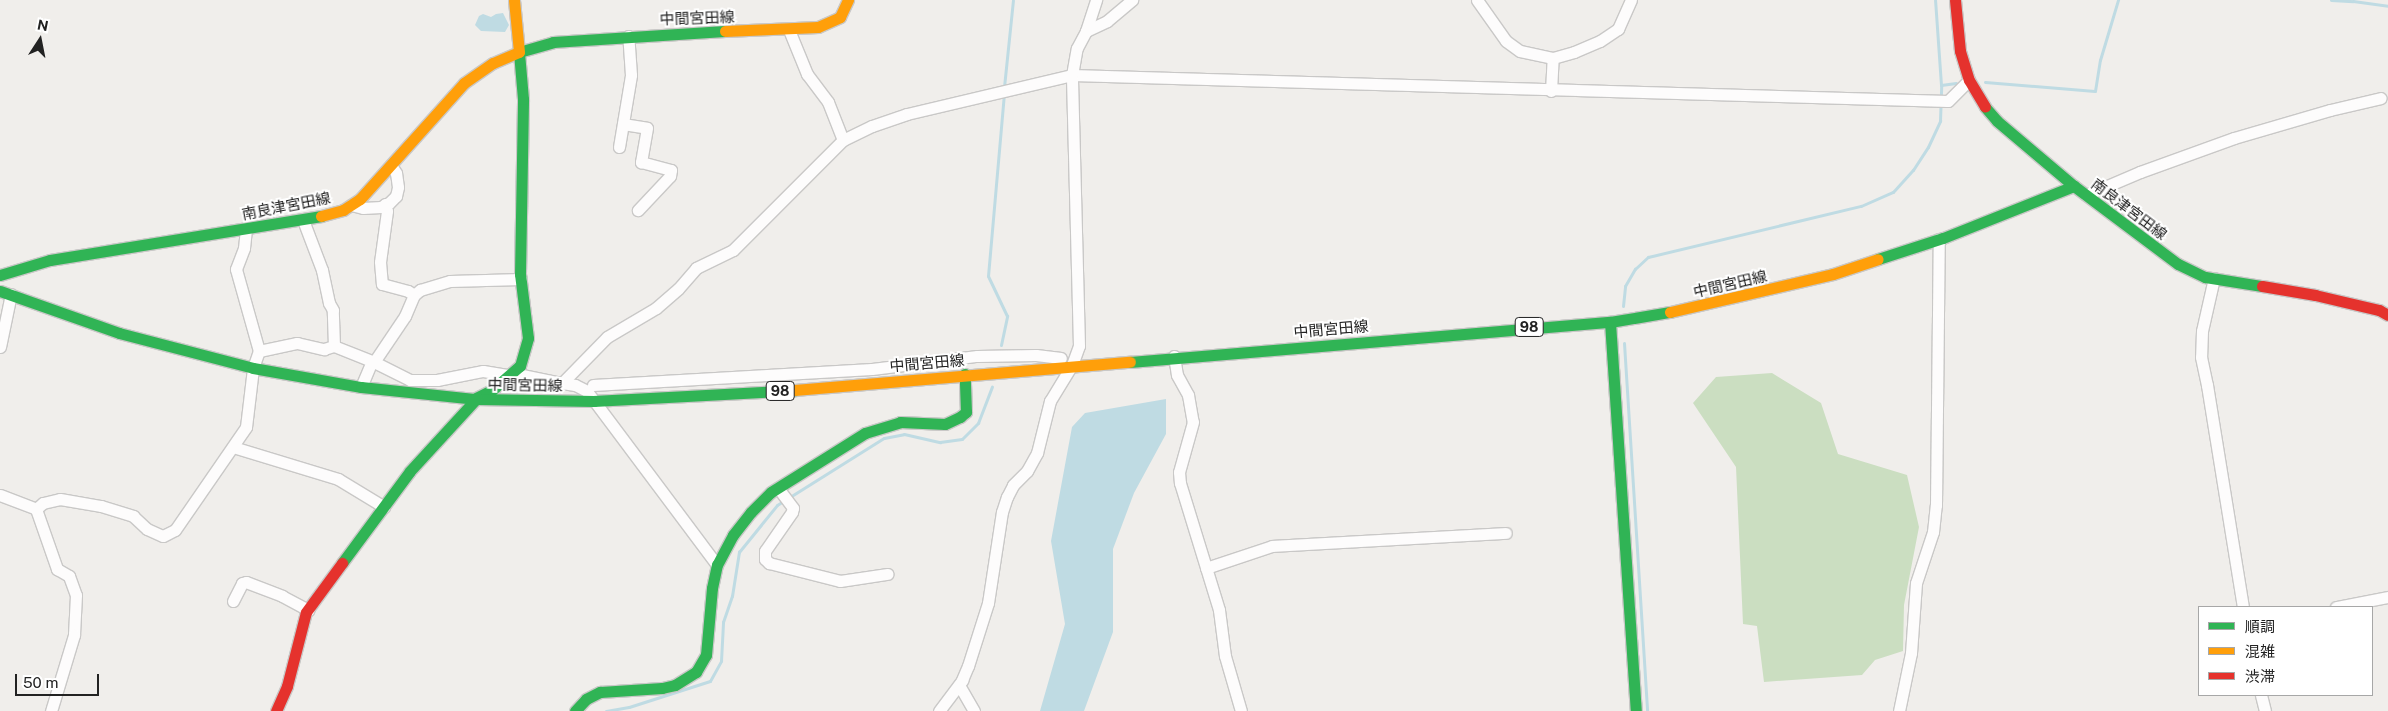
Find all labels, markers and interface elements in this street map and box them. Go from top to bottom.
street label: 中間宮田線 [659,8,735,28]
north arrow [15,15,65,65]
text: N [36,16,50,34]
street label: 南良津宮田線 [2088,175,2170,243]
street label: 南良津宮田線 [240,189,332,223]
street label: 中間宮田線 [1691,267,1769,301]
road number: 98 [1514,316,1544,338]
street label: 中間宮田線 [1293,317,1369,341]
street label: 中間宮田線 [889,351,965,375]
street label: 中間宮田線 [487,375,563,395]
road number: 98 [765,380,795,402]
legend [2198,606,2373,696]
text: 順調 [2245,618,2275,635]
text: 混雑 [2245,643,2275,660]
scale bar [18,664,101,696]
text: 渋滞 [2245,668,2275,685]
text: 50 m [23,674,58,691]

